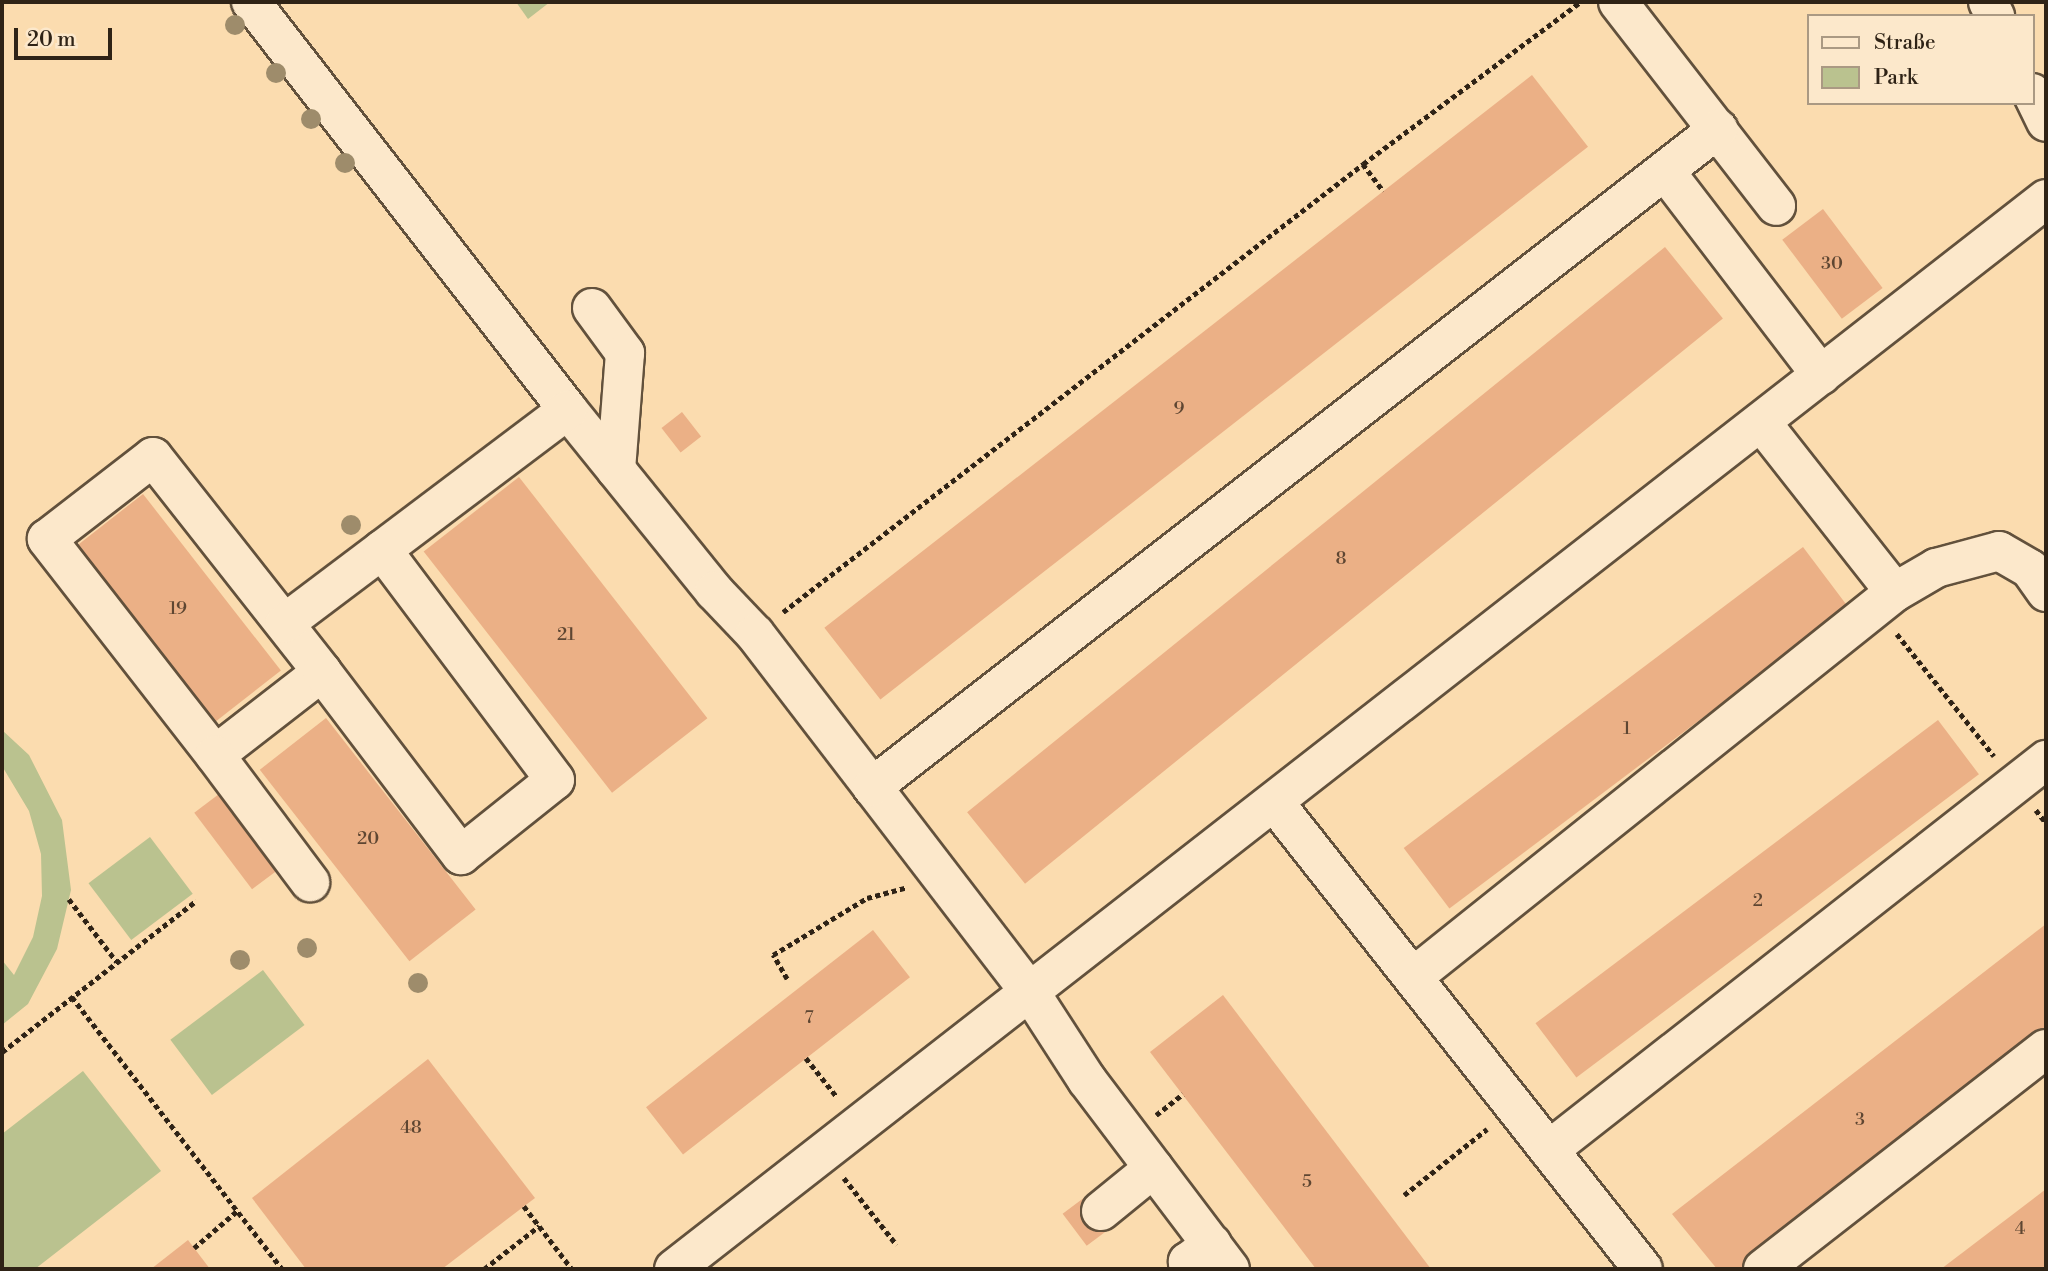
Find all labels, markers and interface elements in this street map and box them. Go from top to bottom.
scale bar [18,14,116,58]
legend [1806,14,2034,105]
text: 20 m [27,27,76,53]
text: Straße [1874,30,1936,56]
text: Park [1874,65,1918,91]
house number: 30 [1821,253,1843,275]
house number: 9 [1174,398,1184,420]
house number: 8 [1335,548,1347,570]
house number: 19 [169,598,187,620]
house number: 21 [557,624,575,646]
house number: 1 [1623,718,1631,740]
house number: 20 [357,828,379,850]
house number: 2 [1753,890,1763,912]
house number: 7 [804,1007,814,1029]
house number: 3 [1855,1109,1865,1131]
house number: 48 [400,1117,422,1139]
house number: 5 [1302,1171,1312,1193]
house number: 4 [2015,1218,2025,1240]

